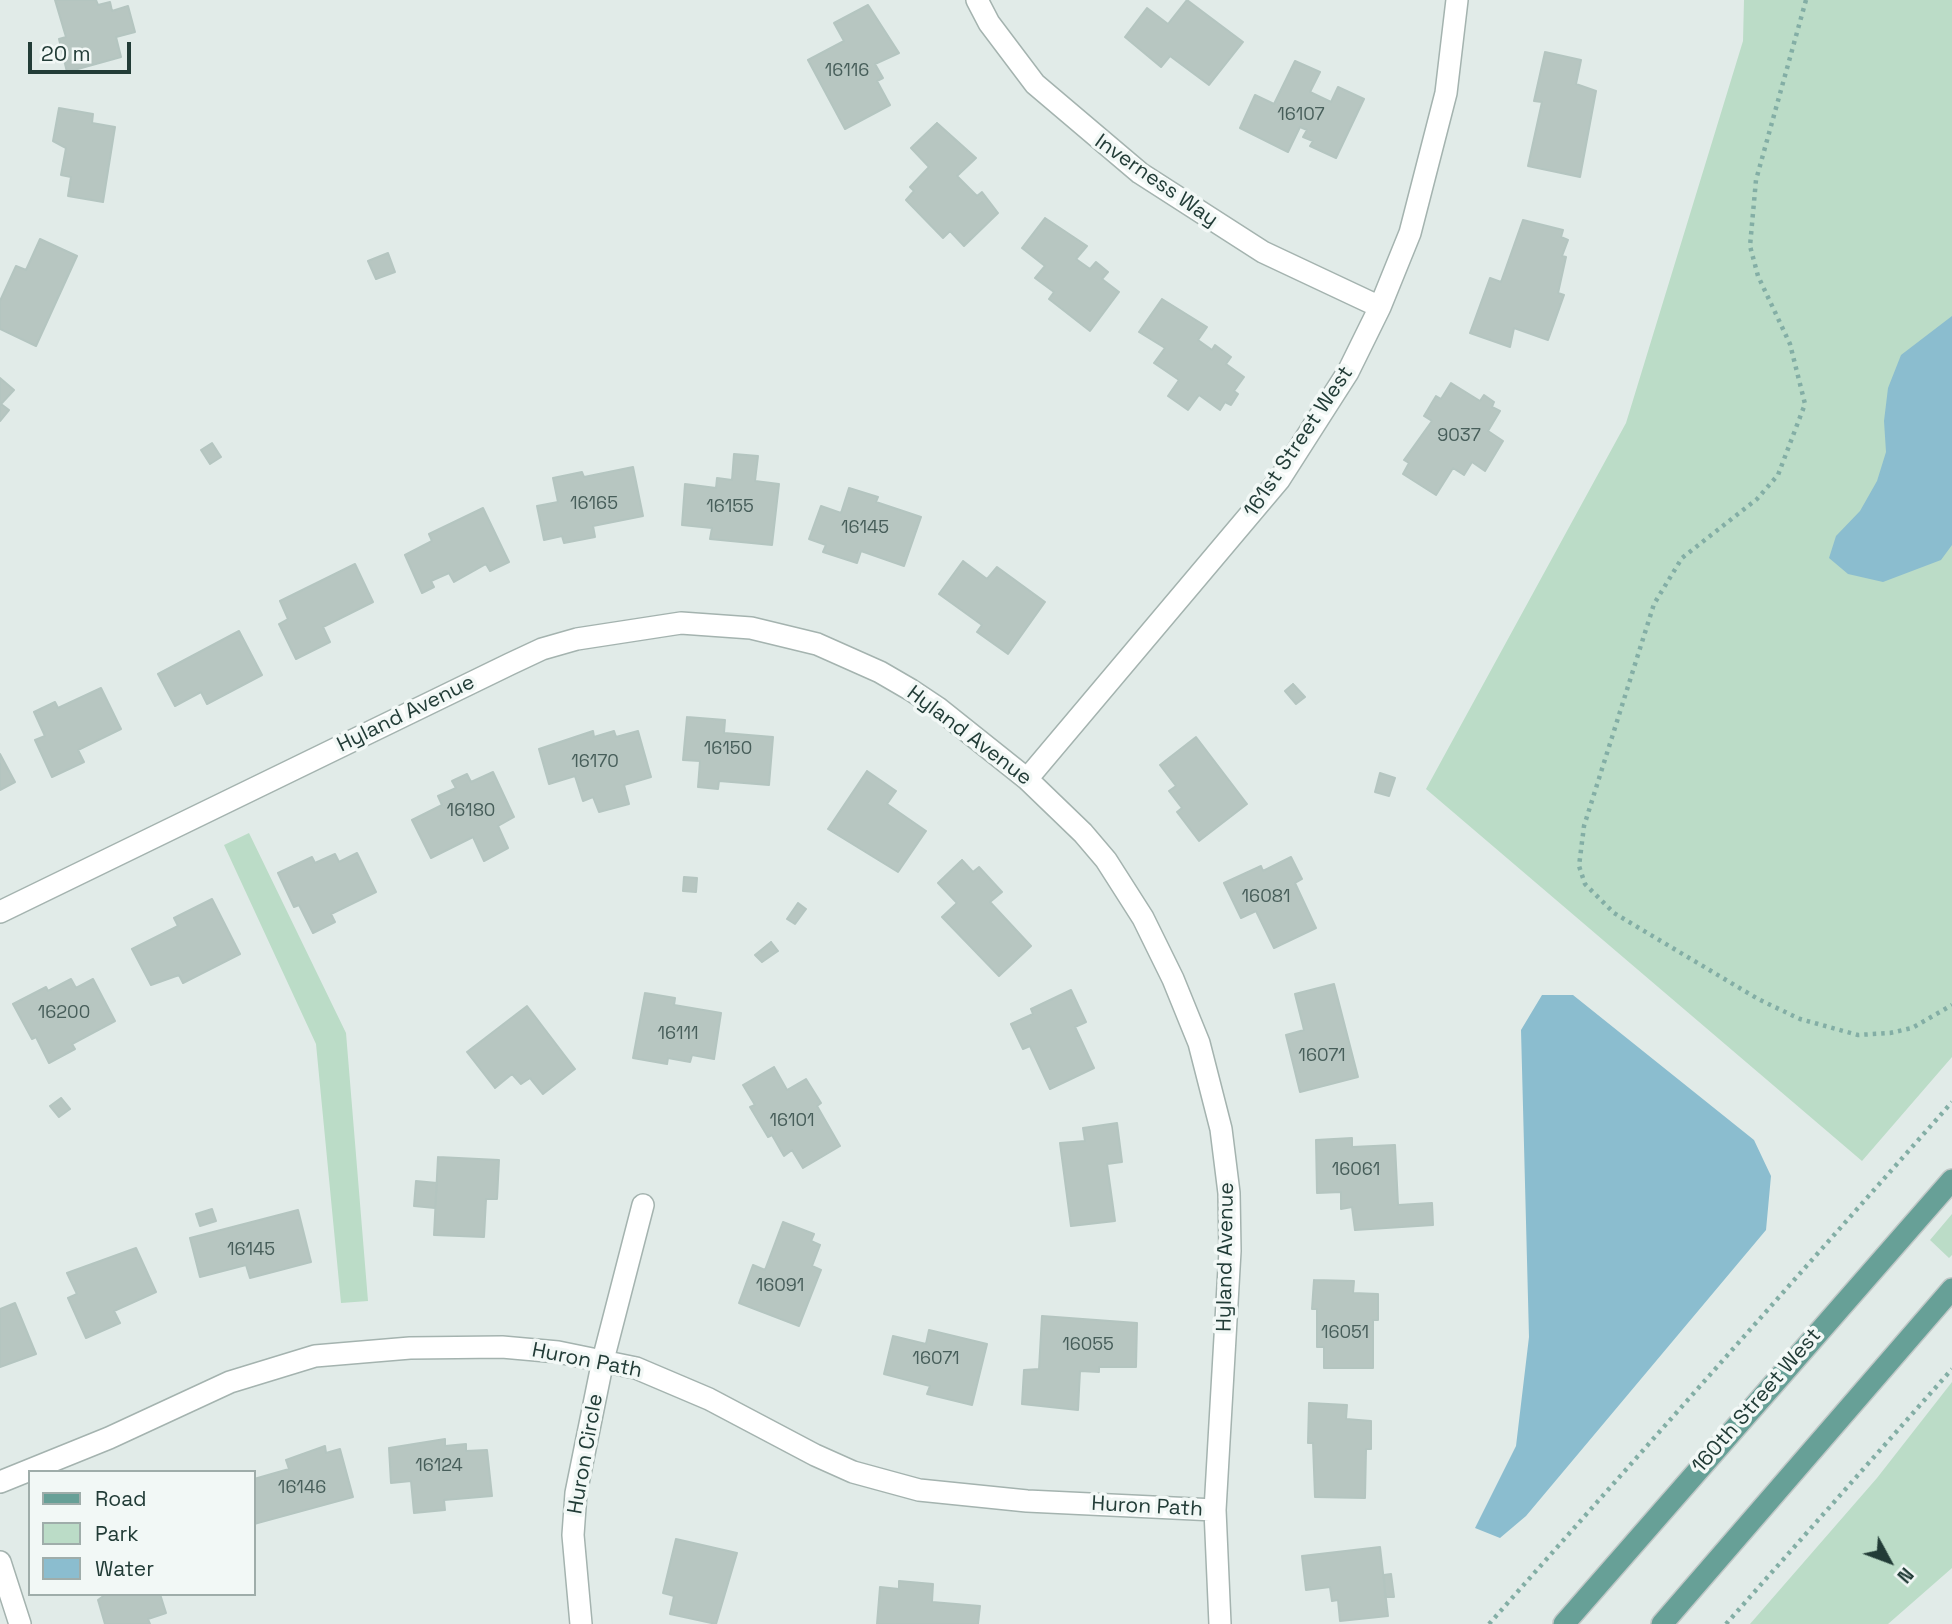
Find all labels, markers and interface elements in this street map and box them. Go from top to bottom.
scale bar [32,28,135,72]
text: 20 m [41,40,91,67]
house number: 16116 [825,60,869,82]
house number: 16107 [1277,104,1325,126]
street label: Inverness Way [1090,129,1222,233]
street label: 161st Street West [1239,362,1359,522]
house number: 9037 [1437,425,1481,447]
house number: 16165 [570,493,618,515]
house number: 16155 [706,496,754,518]
house number: 16145 [841,517,889,539]
street label: Hyland Avenue [333,670,479,758]
street label: Hyland Avenue [902,681,1036,791]
house number: 16150 [704,738,752,760]
house number: 16170 [571,751,619,773]
house number: 16180 [447,800,495,822]
house number: 16081 [1242,886,1290,908]
house number: 16200 [38,1002,90,1024]
house number: 16111 [657,1023,699,1045]
house number: 16071 [1298,1045,1346,1067]
house number: 16101 [769,1110,815,1132]
house number: 16061 [1332,1159,1380,1181]
street label: Hyland Avenue [1212,1182,1240,1332]
house number: 16145 [227,1239,275,1261]
house number: 16091 [756,1275,804,1297]
house number: 16051 [1321,1322,1369,1344]
street label: 160th Street West [1687,1323,1827,1479]
house number: 16055 [1062,1334,1114,1356]
street label: Huron Path [530,1338,644,1384]
house number: 16071 [912,1348,960,1370]
street label: Huron Circle [563,1392,609,1516]
house number: 16124 [415,1455,463,1477]
legend [28,1470,256,1596]
house number: 16146 [278,1477,326,1499]
text: Road [95,1485,147,1512]
street label: Huron Path [1091,1491,1203,1523]
text: Park [95,1520,139,1547]
north arrow [1854,1526,1924,1596]
text: Water [95,1555,154,1582]
text: N [1892,1562,1919,1588]

